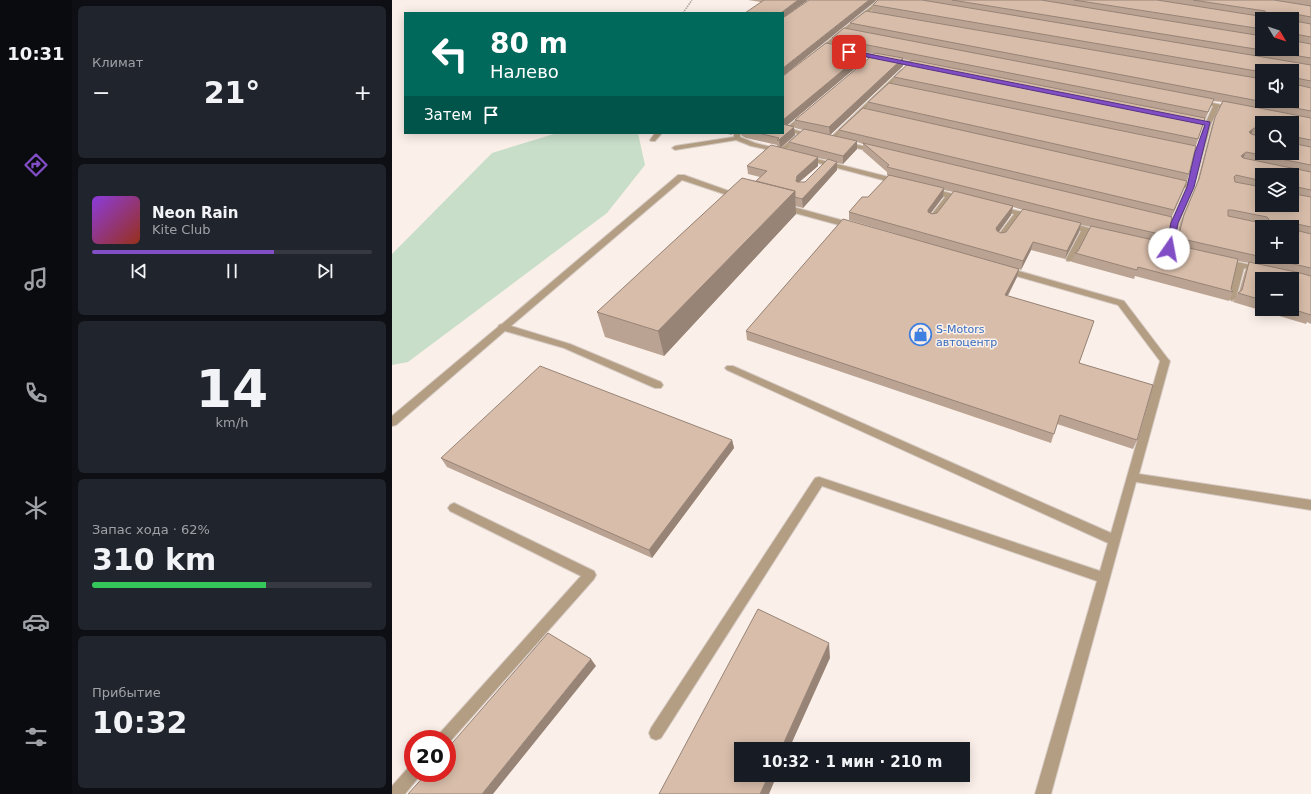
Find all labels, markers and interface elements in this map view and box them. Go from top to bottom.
north arrow [1255,12,1299,56]
map controls [1255,12,1299,316]
text: 80 m [490,27,568,60]
icon: left [424,28,476,80]
pin [832,35,866,69]
icon: arrive [838,41,860,63]
text: 10:31 [7,43,65,64]
text: Климат [92,55,143,70]
text: Налево [490,61,559,82]
button: sound [1255,64,1299,108]
text: 21° [204,75,260,110]
text: − [92,80,110,105]
text: + [354,80,372,105]
icon: arrive [480,104,502,126]
text: Затем [424,106,472,124]
button: search [1255,116,1299,160]
icon: directions [22,151,50,179]
button: layers [1255,168,1299,212]
text: Neon Rain [152,204,238,222]
button: + [1255,220,1299,264]
text: Kite Club [152,222,211,237]
position arrow [1148,228,1190,270]
icon: previous [128,260,150,282]
icon: pause [221,260,243,282]
icon: next [314,260,336,282]
icon: music [22,265,50,293]
button: − [1255,272,1299,316]
shop icon: S-Motors автоцентр [908,322,934,348]
place label: S-Motors автоцентр [936,323,997,349]
text: 14 [196,359,268,419]
icon: phone [22,379,50,407]
text: km/h [216,415,248,430]
icon: climate [22,494,50,522]
text: Запас хода · 62% [92,522,210,537]
text: 310 km [92,542,216,577]
icon: car [22,608,50,636]
text: Прибытие [92,685,161,700]
text: 10:32 [92,705,188,740]
icon: filters [22,723,50,751]
speed limit sign: 20 [404,730,456,782]
text: 10:32 · 1 мин · 210 m [762,753,943,771]

